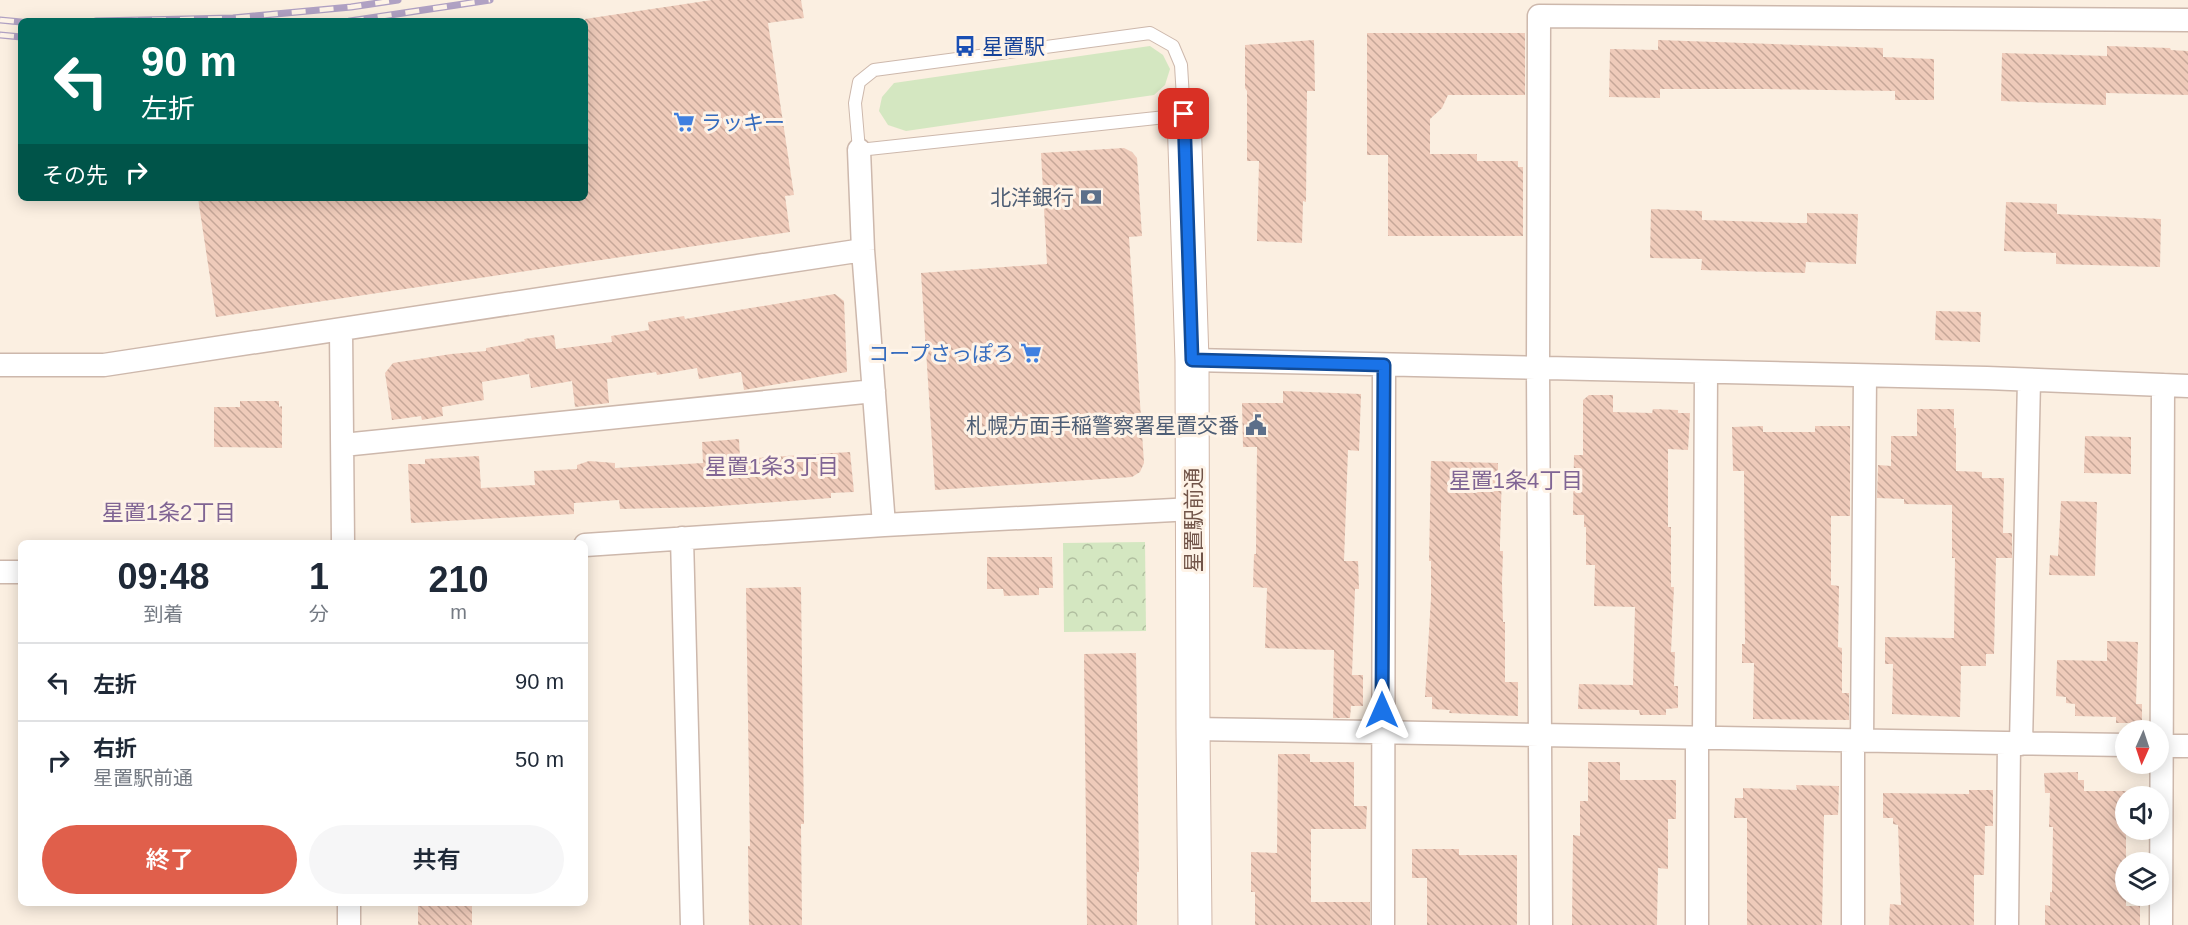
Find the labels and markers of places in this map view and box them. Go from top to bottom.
bus stop icon: 星置駅 [953,34,977,58]
place label: 星置駅 [982,35,1045,58]
pin [1158,88,1209,139]
supermarket icon: ラッキー [672,110,696,134]
place label: ラッキー [701,111,785,134]
bank icon: 北洋銀行 [1079,185,1103,209]
place label: 北洋銀行 [990,186,1074,209]
supermarket icon: コープさっぽろ [1019,341,1043,365]
place label: コープさっぽろ [868,342,1014,365]
public building icon: 札幌方面手稲警察署星置交番 [1244,413,1268,437]
place label: 札幌方面手稲警察署星置交番 [966,414,1239,437]

